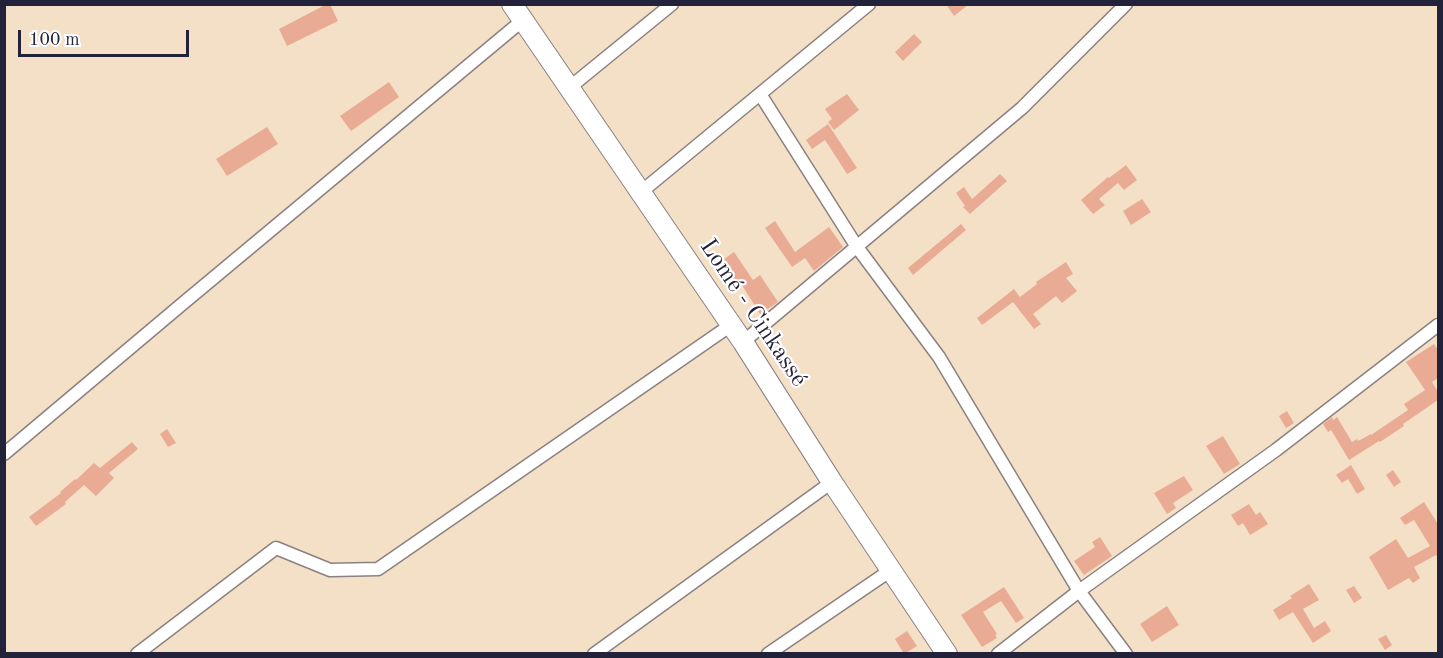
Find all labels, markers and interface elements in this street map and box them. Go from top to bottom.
scale bar [21,18,192,56]
text: 100 m [29,31,80,49]
street label: Lomé - Cinkassé [693,234,813,392]

